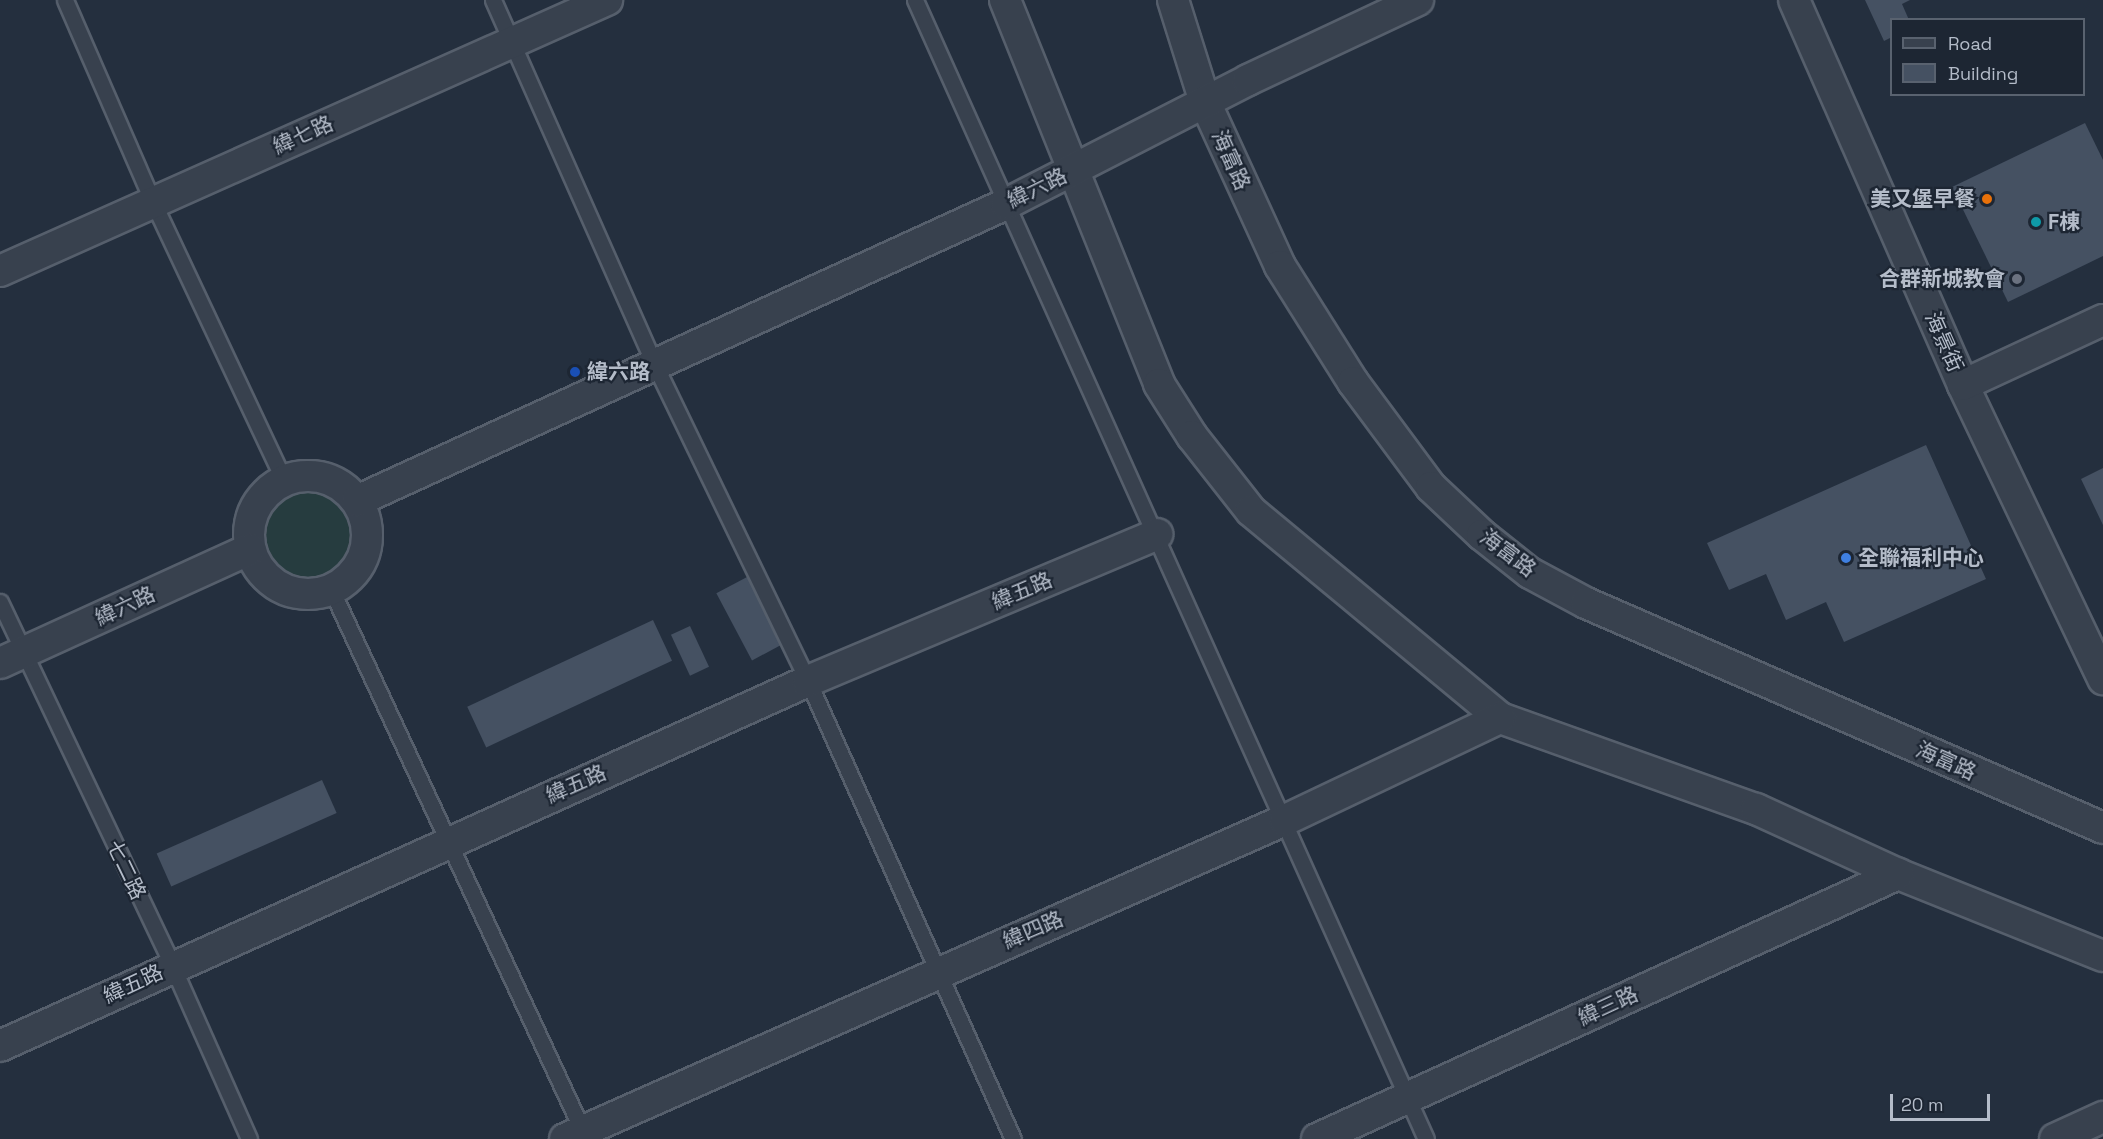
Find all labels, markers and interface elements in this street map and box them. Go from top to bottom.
legend [1890,18,2085,96]
text: Road [1948,32,1992,55]
text: Building [1948,62,2018,85]
street label: 緯七路 [269,111,337,159]
street label: 海富路 [1207,126,1255,194]
street label: 緯六路 [1003,163,1071,213]
place label: 美又堡早餐 [1870,186,1975,212]
marker: 美又堡早餐 [1980,192,1994,206]
place label: F棟 [2048,209,2080,235]
marker: F棟 [2029,215,2043,229]
place label: 合群新城教會 [1879,266,2005,292]
marker: 合群新城教會 [2010,272,2024,286]
street label: 海景街 [1920,308,1968,376]
place label: 緯六路 [587,359,650,385]
marker: 緯六路 [568,365,582,379]
street label: 海富路 [1475,524,1541,582]
place label: 全聯福利中心 [1858,545,1984,571]
marker: 全聯福利中心 [1839,551,1853,565]
street label: 緯五路 [988,567,1056,615]
street label: 緯六路 [91,581,159,631]
street label: 海富路 [1912,737,1980,785]
street label: 緯五路 [542,760,610,808]
street label: 七二路 [101,836,151,904]
street label: 緯四路 [999,906,1067,954]
street label: 緯五路 [99,959,167,1009]
street label: 緯三路 [1574,981,1642,1031]
scale bar [1893,1082,1994,1120]
text: 20 m [1901,1093,1944,1116]

